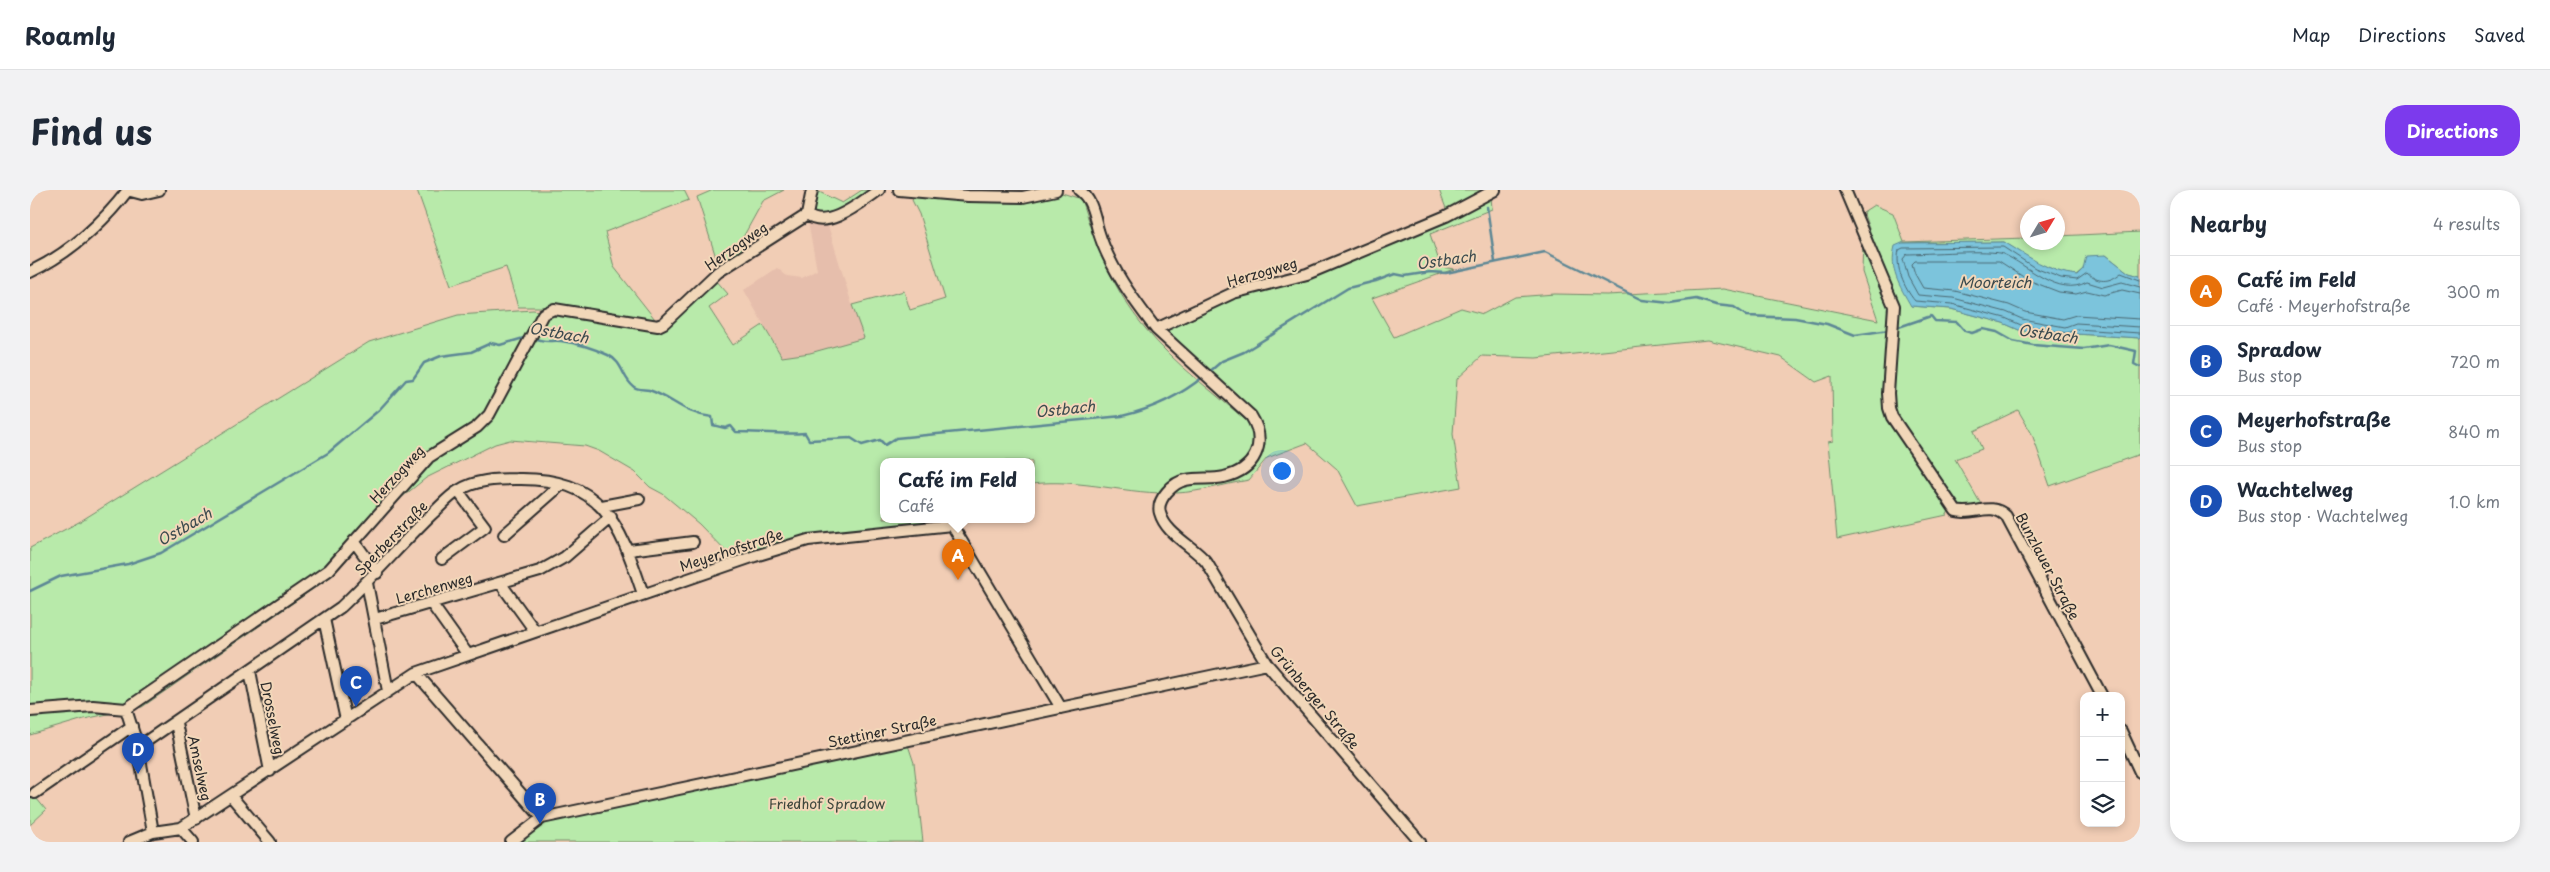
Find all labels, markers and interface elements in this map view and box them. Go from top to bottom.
text: Roamly [25,17,116,53]
text: Map [2292,21,2330,48]
text: Directions [2358,21,2446,48]
text: Saved [2474,21,2525,48]
text: Find us [30,104,152,157]
button: Directions [2385,105,2520,156]
north arrow [2020,205,2065,250]
text: Nearby [2190,207,2267,239]
text: 4 results [2433,211,2500,235]
street label: Herzogweg [700,217,772,275]
water label: Ostbach [1415,243,1477,275]
street label: Herzogweg [1224,252,1300,292]
text: Café im Feld [2237,265,2356,293]
water label: Moorteich [1959,270,2032,293]
text: A [2200,279,2212,303]
text: 300 m [2446,279,2500,303]
text: Café · Meyerhofstraße [2237,293,2410,317]
water label: Ostbach [528,315,591,349]
water label: Ostbach [2017,317,2079,349]
text: Spradow [2237,335,2322,363]
text: B [2201,349,2211,373]
text: 720 m [2450,349,2500,373]
text: Bus stop [2237,363,2302,387]
water label: Ostbach [1034,393,1096,423]
text: Meyerhofstraße [2237,405,2391,433]
text: C [2200,419,2212,443]
text: 840 m [2448,419,2500,443]
text: Bus stop [2237,433,2302,457]
street label: Herzogweg [365,440,429,508]
popup [880,458,1035,523]
your location [1269,458,1295,484]
text: Café im Feld [898,465,1017,493]
text: Wachtelweg [2237,475,2354,503]
text: D [2200,489,2212,513]
text: 1.0 km [2449,489,2500,513]
text: Café [898,493,934,517]
street label: Sperberstraße [350,496,432,580]
water label: Ostbach [152,501,216,551]
text: Bus stop · Wachtelweg [2237,503,2408,527]
street label: Bunzlauer Straße [2011,509,2085,623]
street label: Meyerhofstraße [677,523,785,577]
pin: A [942,539,974,580]
street label: Lerchenweg [393,567,475,609]
street label: Grünberger Straße [1265,641,1365,753]
pin: C [340,666,372,707]
street label: Drosselweg [256,680,290,756]
map controls [2080,692,2125,827]
button: + [2080,692,2125,737]
street label: Stettiner Straße [826,709,938,753]
pin: D [122,733,154,774]
street label: Amselweg [183,733,217,803]
button: − [2080,737,2125,782]
button: layers [2080,782,2125,827]
pin: B [524,783,556,824]
park label: Friedhof Spradow [769,793,885,814]

